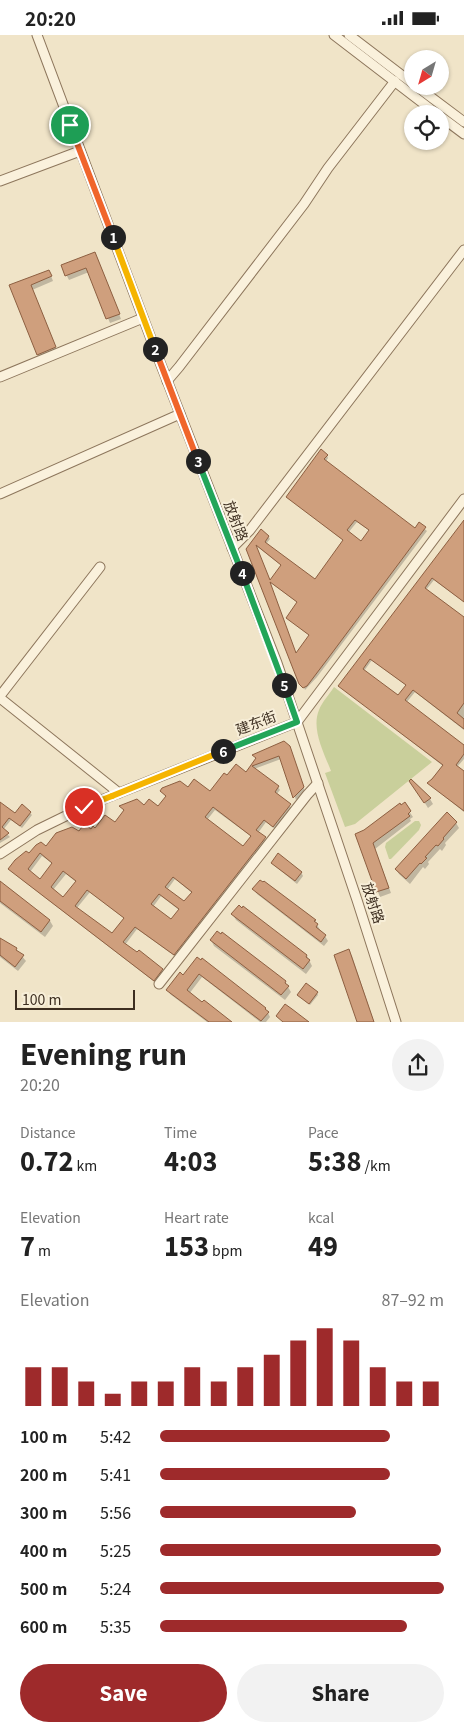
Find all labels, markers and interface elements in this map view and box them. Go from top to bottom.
text: 20:20 [25,4,76,31]
north arrow [404,50,449,95]
map controls [404,50,449,150]
pin [49,104,91,146]
button: locate [404,105,449,150]
icon: arrive [56,111,84,139]
pin: 1 [100,225,126,249]
text: 1 [109,227,118,247]
pin: 2 [142,337,168,361]
text: 2 [151,339,160,359]
pin: 3 [186,449,210,473]
text: 3 [194,451,203,471]
street label: 放射路 [220,497,254,544]
pin: 4 [230,561,254,585]
text: 4 [238,563,247,583]
pin: 5 [272,673,296,697]
text: 5 [280,675,289,695]
street label: 建东街 [232,705,279,739]
pin: 6 [210,739,236,763]
text: 6 [219,741,228,761]
pin [63,786,105,828]
icon: check [70,793,98,821]
street label: 放射路 [358,880,390,926]
scale bar [15,987,135,1010]
text: 100 m [22,989,61,1009]
text: Evening run [20,1033,187,1073]
button: share [392,1039,444,1091]
text: 20:20 [20,1072,60,1096]
text: Distance [20,1122,76,1142]
text: Time [164,1122,197,1142]
text: Pace [308,1122,339,1142]
text: 0.72 [20,1142,73,1178]
text: 4:03 [164,1142,217,1178]
text: 5:38 [308,1142,361,1178]
text: km [73,1155,97,1175]
text: /km [361,1155,391,1175]
text: Elevation [20,1207,81,1227]
text: Heart rate [164,1207,229,1227]
text: kcal [308,1207,334,1227]
text: 7 [20,1227,35,1263]
text: 153 [164,1227,209,1263]
text: 49 [308,1227,338,1263]
text: m [35,1240,51,1260]
text: bpm [209,1240,242,1260]
text: Elevation [20,1287,89,1311]
text: 87–92 m [382,1287,444,1311]
text: 100 m [20,1424,67,1448]
text: 5:42 [100,1424,131,1448]
text: 200 m [20,1462,67,1486]
text: 5:41 [100,1462,131,1486]
text: 300 m [20,1500,67,1524]
text: 5:56 [100,1500,131,1524]
text: 400 m [20,1538,67,1562]
text: 5:25 [100,1538,131,1562]
text: 500 m [20,1576,67,1600]
text: 5:24 [100,1576,131,1600]
text: 600 m [20,1614,67,1638]
text: 5:35 [100,1614,131,1638]
button: Save [20,1664,227,1722]
button: Share [237,1664,444,1722]

